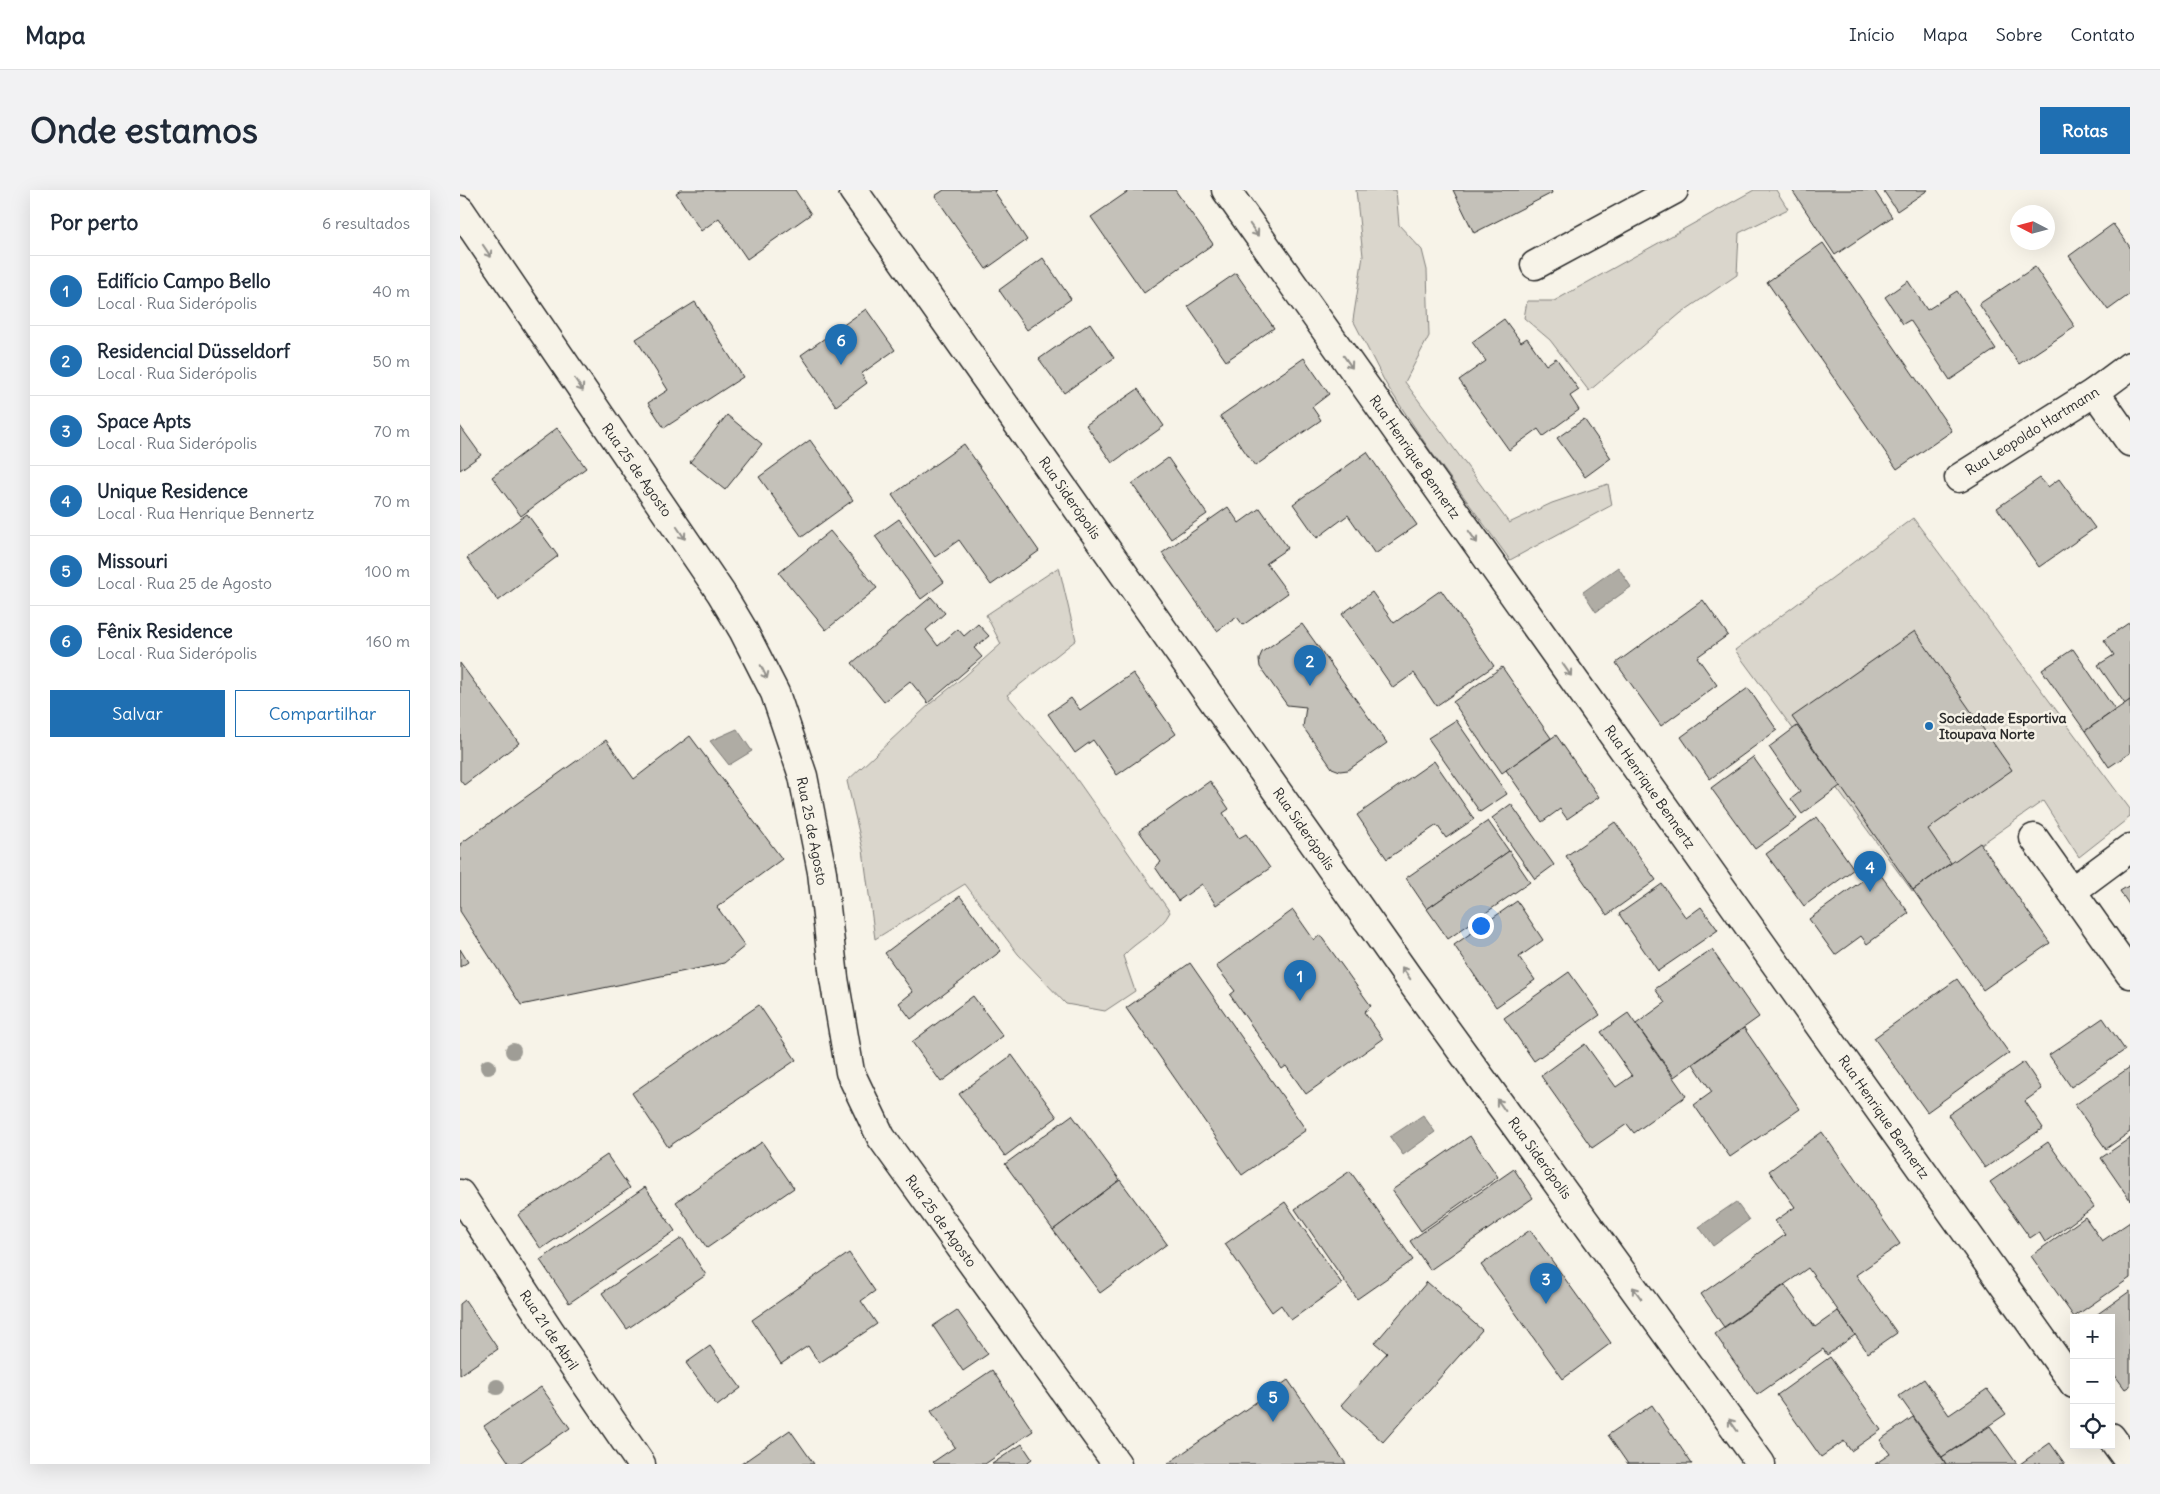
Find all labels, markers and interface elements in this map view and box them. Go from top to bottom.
text: Mapa [25,20,85,50]
text: Início [1849,23,1895,46]
text: Mapa [1923,23,1968,46]
text: Sobre [1996,23,2042,46]
text: Contato [2070,23,2135,46]
button: Rotas [2040,107,2130,154]
text: Onde estamos [30,108,258,152]
north arrow [2010,205,2055,250]
text: Por perto [50,209,138,236]
text: 6 resultados [322,213,410,233]
one-way arrow [1249,223,1259,237]
one-way arrow [482,243,492,257]
text: Edifício Campo Bello [97,269,271,293]
text: 1 [63,281,69,301]
text: 40 m [372,281,410,301]
text: Local · Rua Siderópolis [97,293,257,313]
pin: 6 [825,324,857,365]
text: Residencial Düsseldorf [97,339,290,363]
text: 2 [62,351,70,371]
text: 50 m [372,351,410,371]
one-way arrow [1343,355,1353,369]
text: Local · Rua Siderópolis [97,363,257,383]
one-way arrow [574,378,584,392]
street label: Rua Leopoldo Hartmann [1962,382,2102,480]
street label: Rua Henrique Bennertz [1365,392,1465,523]
text: Space Apts [97,409,191,433]
street label: Rua 25 de Agosto [598,420,676,520]
text: 3 [61,421,71,441]
text: 70 m [374,421,410,441]
text: Local · Rua Siderópolis [97,433,257,453]
street label: Rua Siderópolis [1035,453,1105,543]
text: Unique Residence [97,479,248,503]
text: 4 [61,491,71,511]
text: 70 m [374,491,410,511]
text: Local · Rua Henrique Bennertz [97,503,314,523]
one-way arrow [676,526,686,540]
one-way arrow [1468,530,1478,544]
text: Missouri [97,549,168,573]
text: 5 [61,561,71,581]
text: 100 m [365,561,410,581]
text: Local · Rua 25 de Agosto [97,573,272,593]
text: Fênix Residence [97,619,233,643]
text: 6 [61,631,71,651]
text: 160 m [366,631,410,651]
text: Local · Rua Siderópolis [97,643,257,663]
pin: 2 [1294,645,1326,686]
one-way arrow [1562,663,1572,677]
one-way arrow [760,665,770,680]
button: Salvar [50,690,225,737]
button: Compartilhar [235,690,410,737]
place label: Sociedade Esportiva Itoupava Norte [1939,709,2066,743]
marker: Sociedade Esportiva Itoupava Norte [1923,720,1935,732]
street label: Rua Henrique Bennertz [1600,722,1700,853]
street label: Rua 25 de Agosto [793,775,831,887]
street label: Rua Siderópolis [1269,784,1339,874]
pin: 4 [1854,851,1886,892]
your location [1468,913,1494,939]
pin: 1 [1284,960,1316,1001]
one-way arrow [1401,966,1411,980]
street label: Rua Henrique Bennertz [1834,1052,1934,1183]
one-way arrow [1496,1098,1506,1112]
street label: Rua Siderópolis [1504,1114,1576,1202]
street label: Rua 25 de Agosto [901,1171,981,1271]
pin: 3 [1530,1263,1562,1304]
one-way arrow [1632,1286,1642,1300]
street label: Rua 21 de Abril [516,1287,582,1373]
map controls [2070,1314,2115,1449]
button: + [2070,1314,2115,1359]
button: − [2070,1359,2115,1404]
pin: 5 [1257,1381,1289,1422]
button: locate [2070,1404,2115,1449]
one-way arrow [1728,1418,1738,1432]

